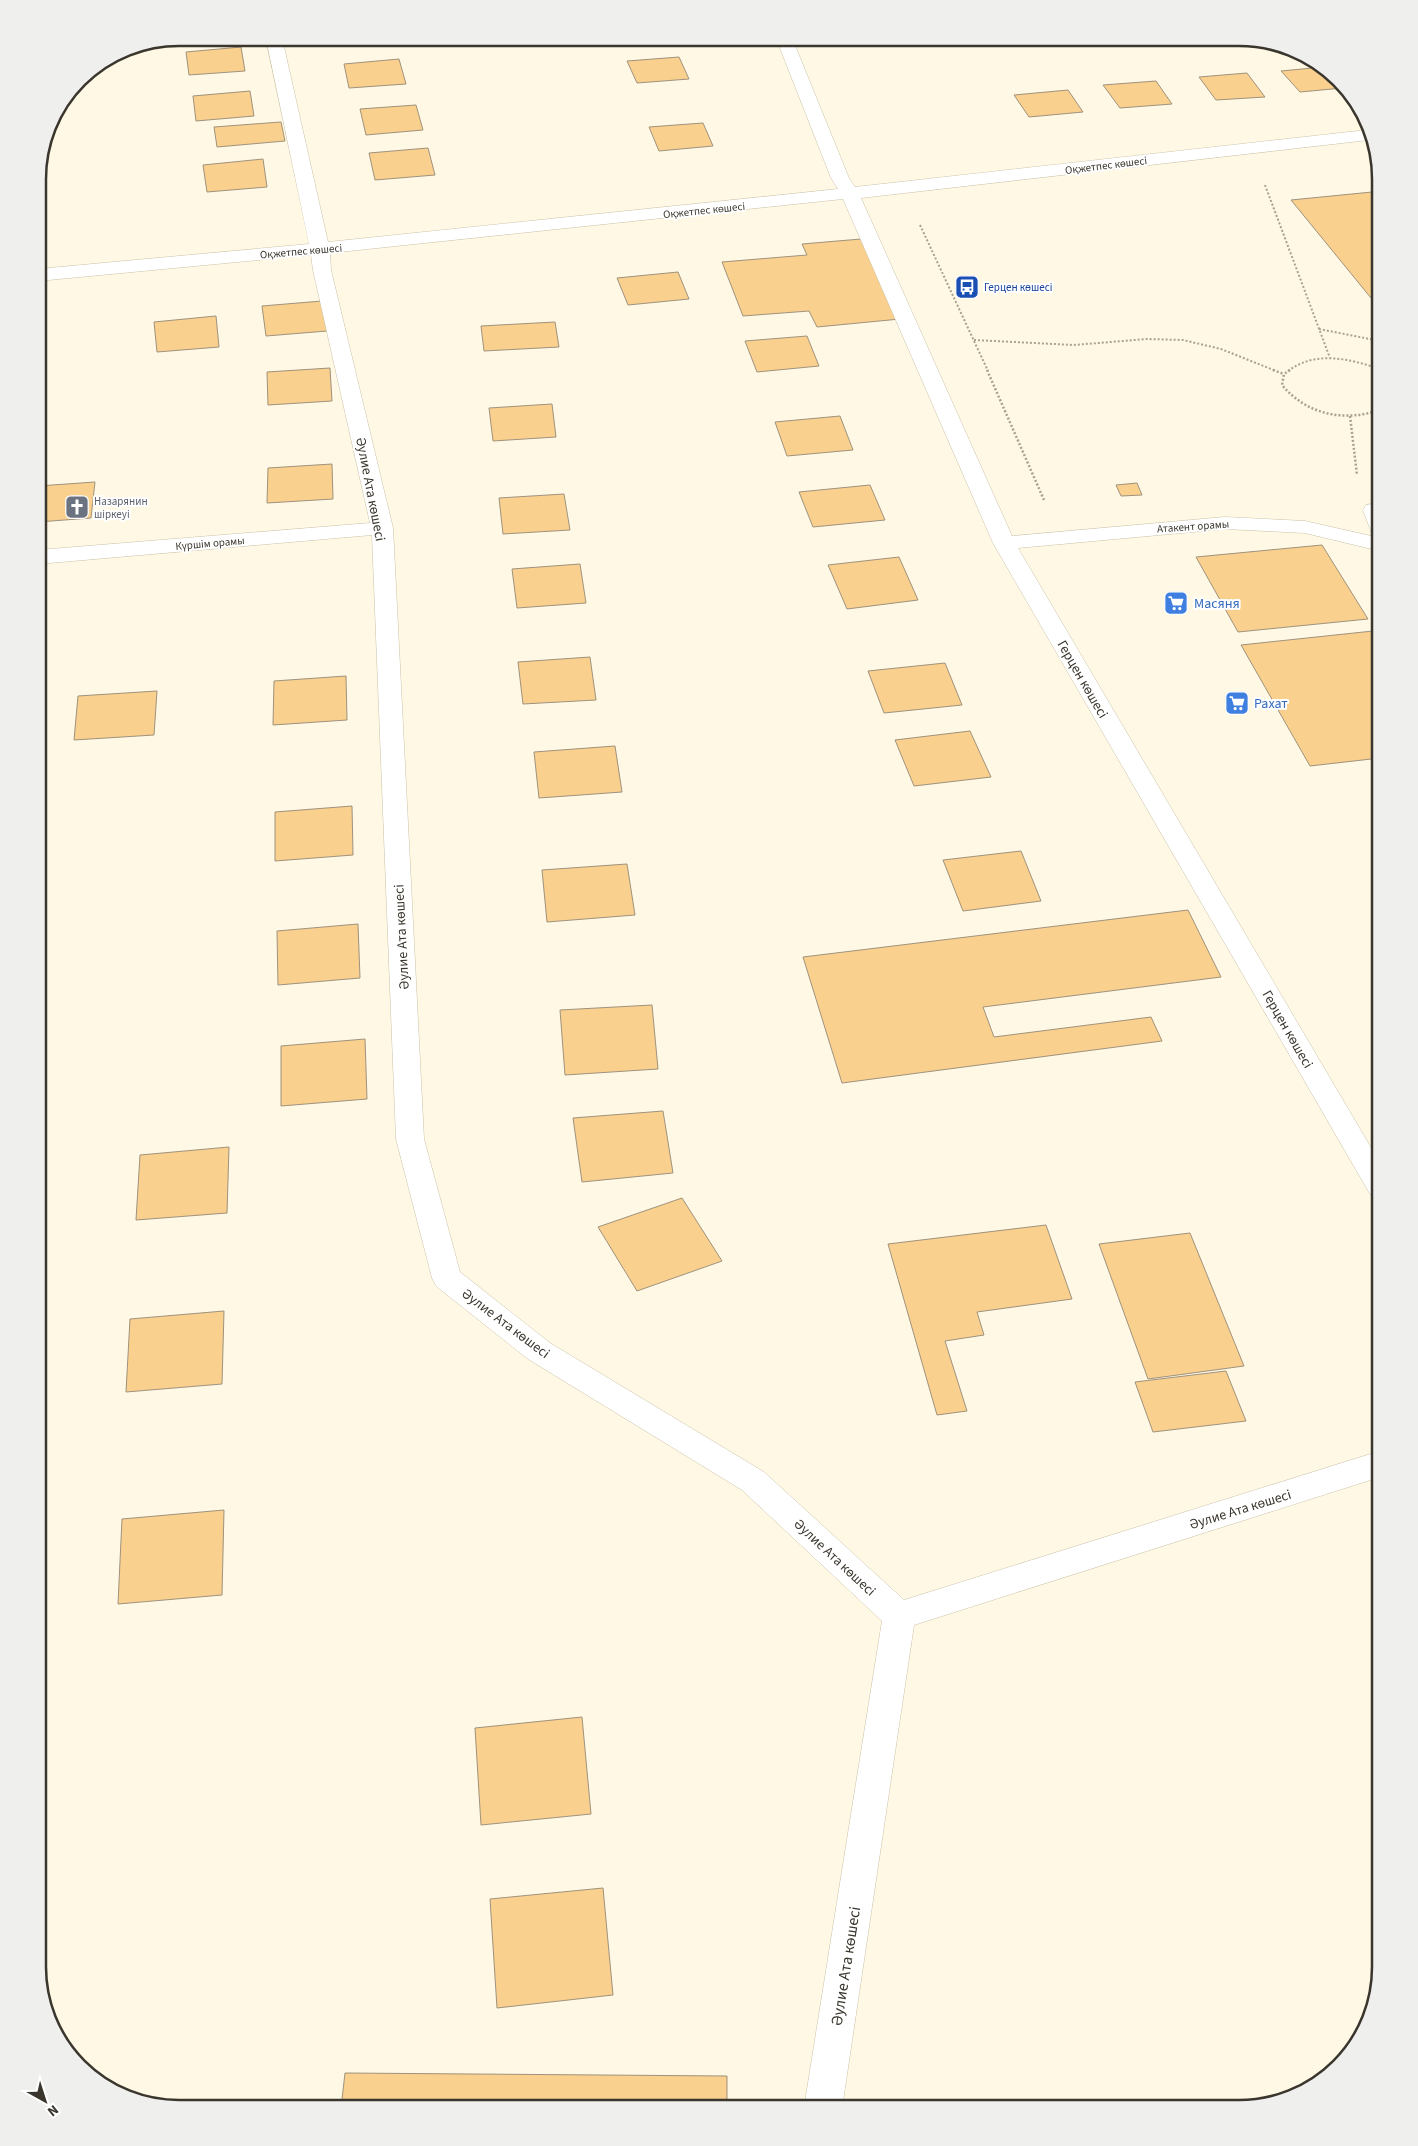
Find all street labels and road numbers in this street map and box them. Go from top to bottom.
street label: Оқжетпес көшесі [1064,153,1148,178]
street label: Оқжетпес көшесі [662,199,746,222]
street label: Оқжетпес көшесі [259,240,343,263]
street label: Әулие Ата көшесі [350,435,390,543]
street label: Атакент орамы [1156,516,1230,536]
street label: Күршім орамы [175,533,245,554]
street label: Герцен көшесі [1052,637,1113,722]
street label: Әулие Ата көшесі [389,884,415,990]
street label: Герцен көшесі [1257,987,1318,1072]
street label: Әулие Ата көшесі [457,1284,554,1364]
street label: Әулие Ата көшесі [1187,1485,1294,1535]
street label: Әулие Ата көшесі [789,1514,880,1601]
street label: Әулие Ата көшесі [826,1905,866,2027]

